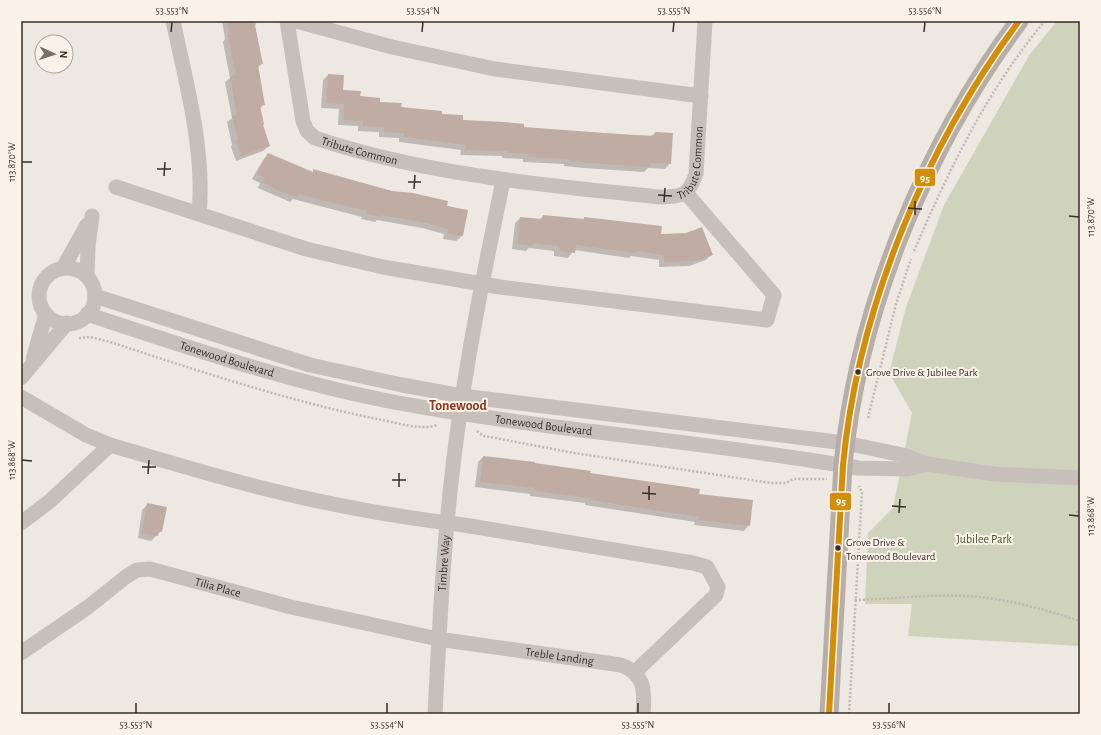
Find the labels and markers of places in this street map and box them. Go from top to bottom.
marker: Grove Drive & Jubilee Park [853,367,863,377]
place label: Grove Drive & Jubilee Park [866,367,978,378]
place label: Grove Drive & Tonewood Boulevard [846,537,936,562]
marker: Grove Drive & Tonewood Boulevard [833,543,843,553]

